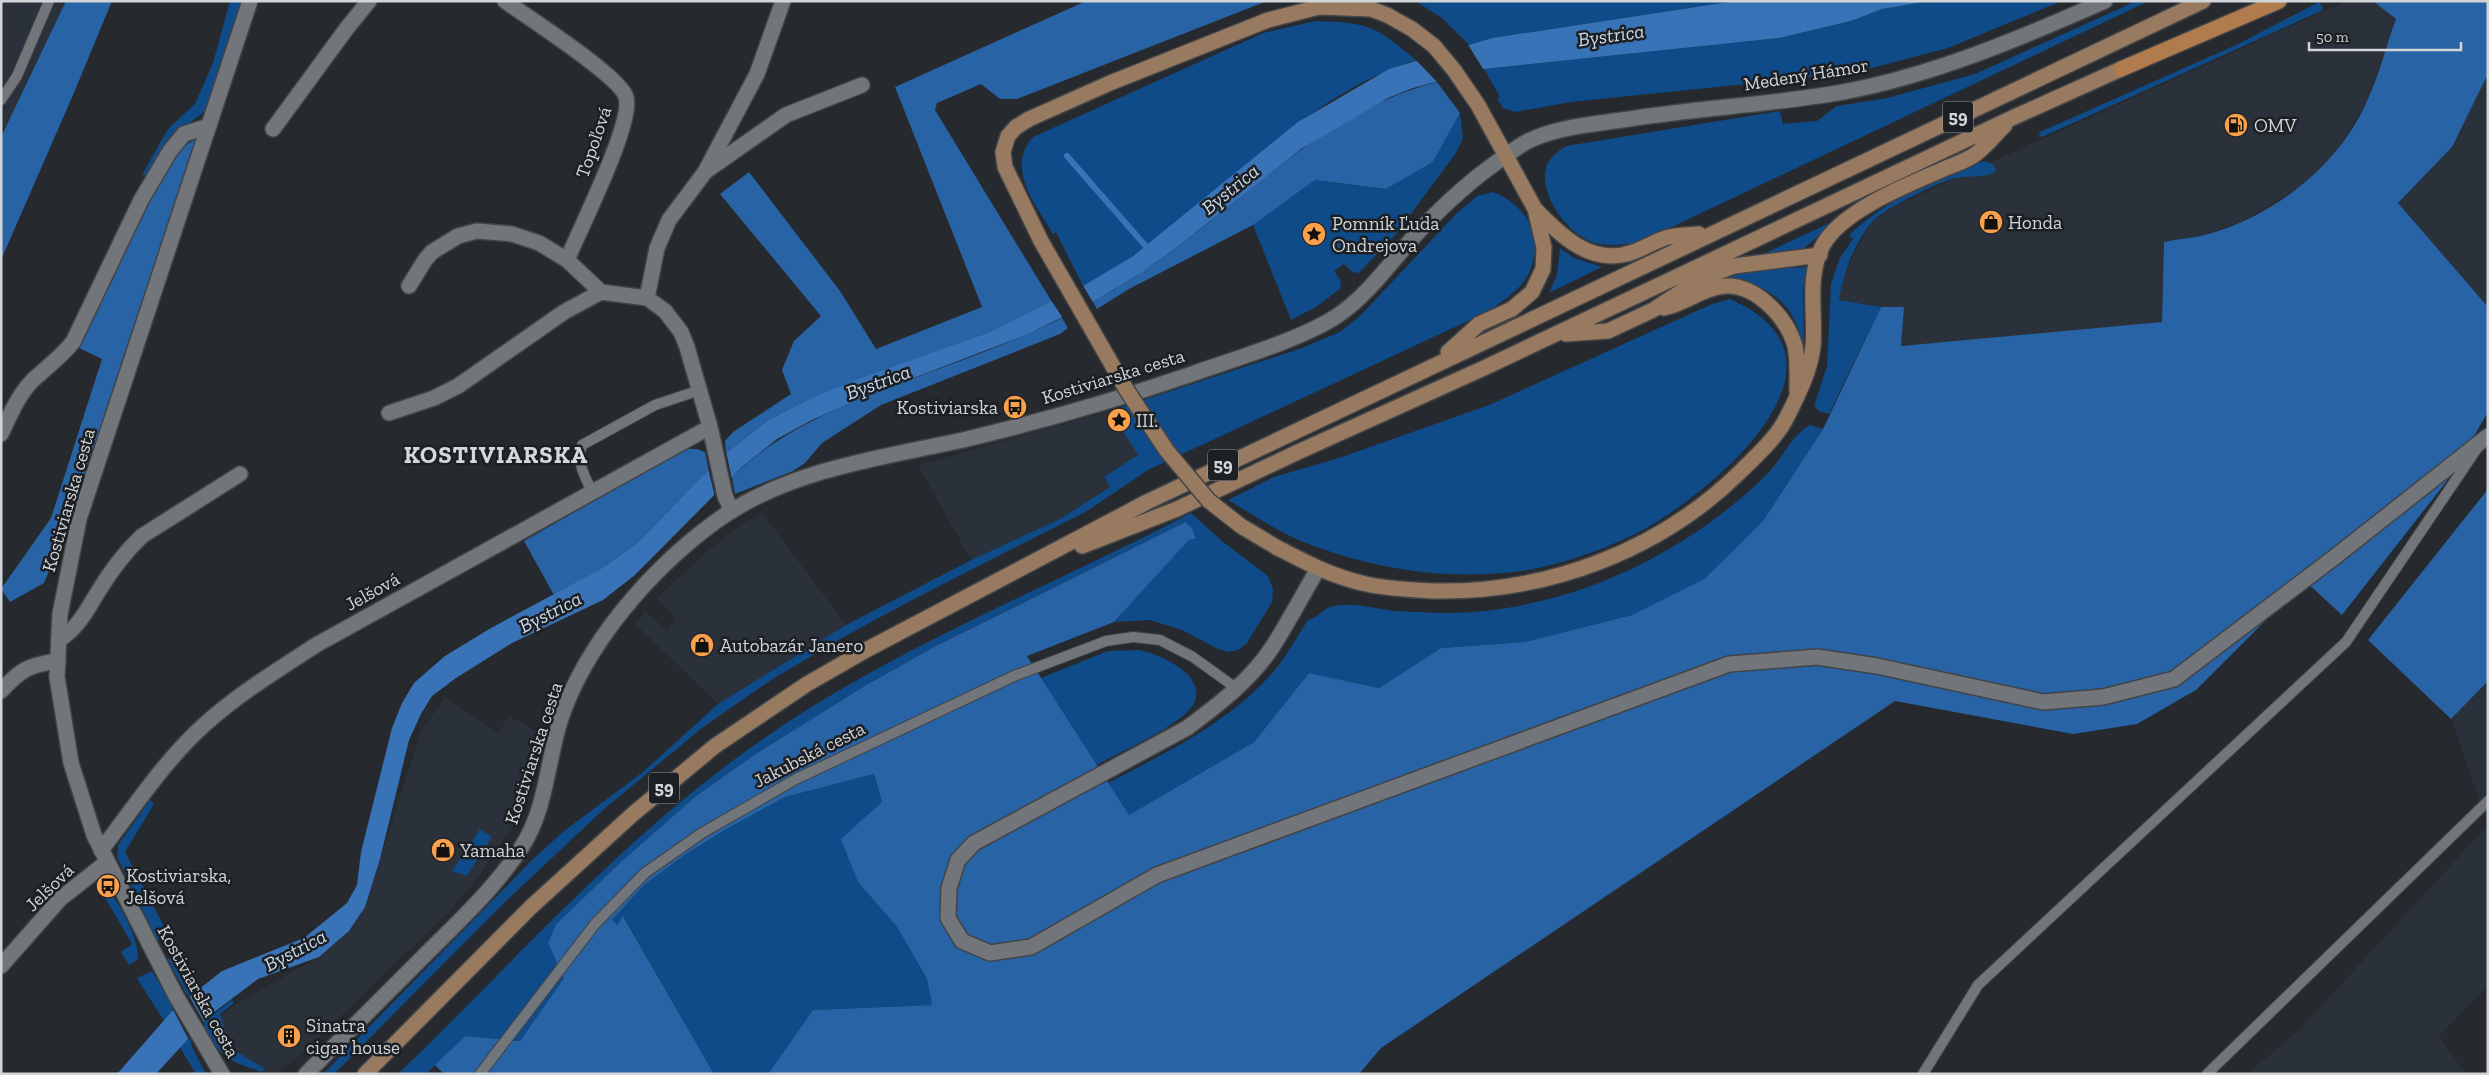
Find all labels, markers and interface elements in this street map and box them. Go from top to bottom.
water label: Bystrica [1576,18,1646,52]
scale bar [2309,20,2462,52]
text: 50 m [2316,28,2349,46]
street label: Medený Hámor [1742,53,1870,96]
road number: 59 [1943,101,1973,132]
street label: Topoľová [571,103,616,181]
fuel station icon: OMV [2223,112,2249,138]
place label: OMV [2254,114,2297,137]
water label: Bystrica [1196,159,1264,219]
shop icon: Honda [1978,209,2004,235]
place label: Honda [2008,211,2062,234]
place label: Pomník Ľuda Ondrejova [1332,212,1440,257]
place icon: Pomník Ľuda Ondrejova [1301,221,1327,247]
street label: Kostiviarska cesta [1039,344,1187,409]
water label: Bystrica [842,359,914,405]
bus stop icon: Kostiviarska [1002,394,1028,420]
place label: Kostiviarska [896,396,998,419]
place icon: III. [1106,407,1132,433]
place label: III. [1136,409,1158,432]
street label: Kostiviarska cesta [37,426,100,574]
district label: KOSTIVIARSKA [404,440,588,469]
road number: 59 [1208,450,1238,480]
street label: Jelšová [341,567,404,616]
water label: Bystrica [515,586,585,638]
shop icon: Autobazár Janero [689,632,715,658]
place label: Autobazár Janero [720,634,864,657]
street label: Kostiviarska cesta [500,679,567,827]
street label: Jakubská cesta [750,717,869,792]
road number: 59 [649,772,679,804]
shop icon: Yamaha [430,837,456,863]
place label: Yamaha [459,839,525,862]
street label: Jelšová [20,859,78,916]
place label: Kostiviarska, Jelšová [126,864,231,909]
bus stop icon: Kostiviarska, Jelšová [95,873,121,899]
street label: Kostiviarska cesta [153,921,245,1062]
water label: Bystrica [260,924,330,976]
place label: Sinatra cigar house [306,1014,400,1059]
building icon: Sinatra cigar house [276,1023,302,1049]

